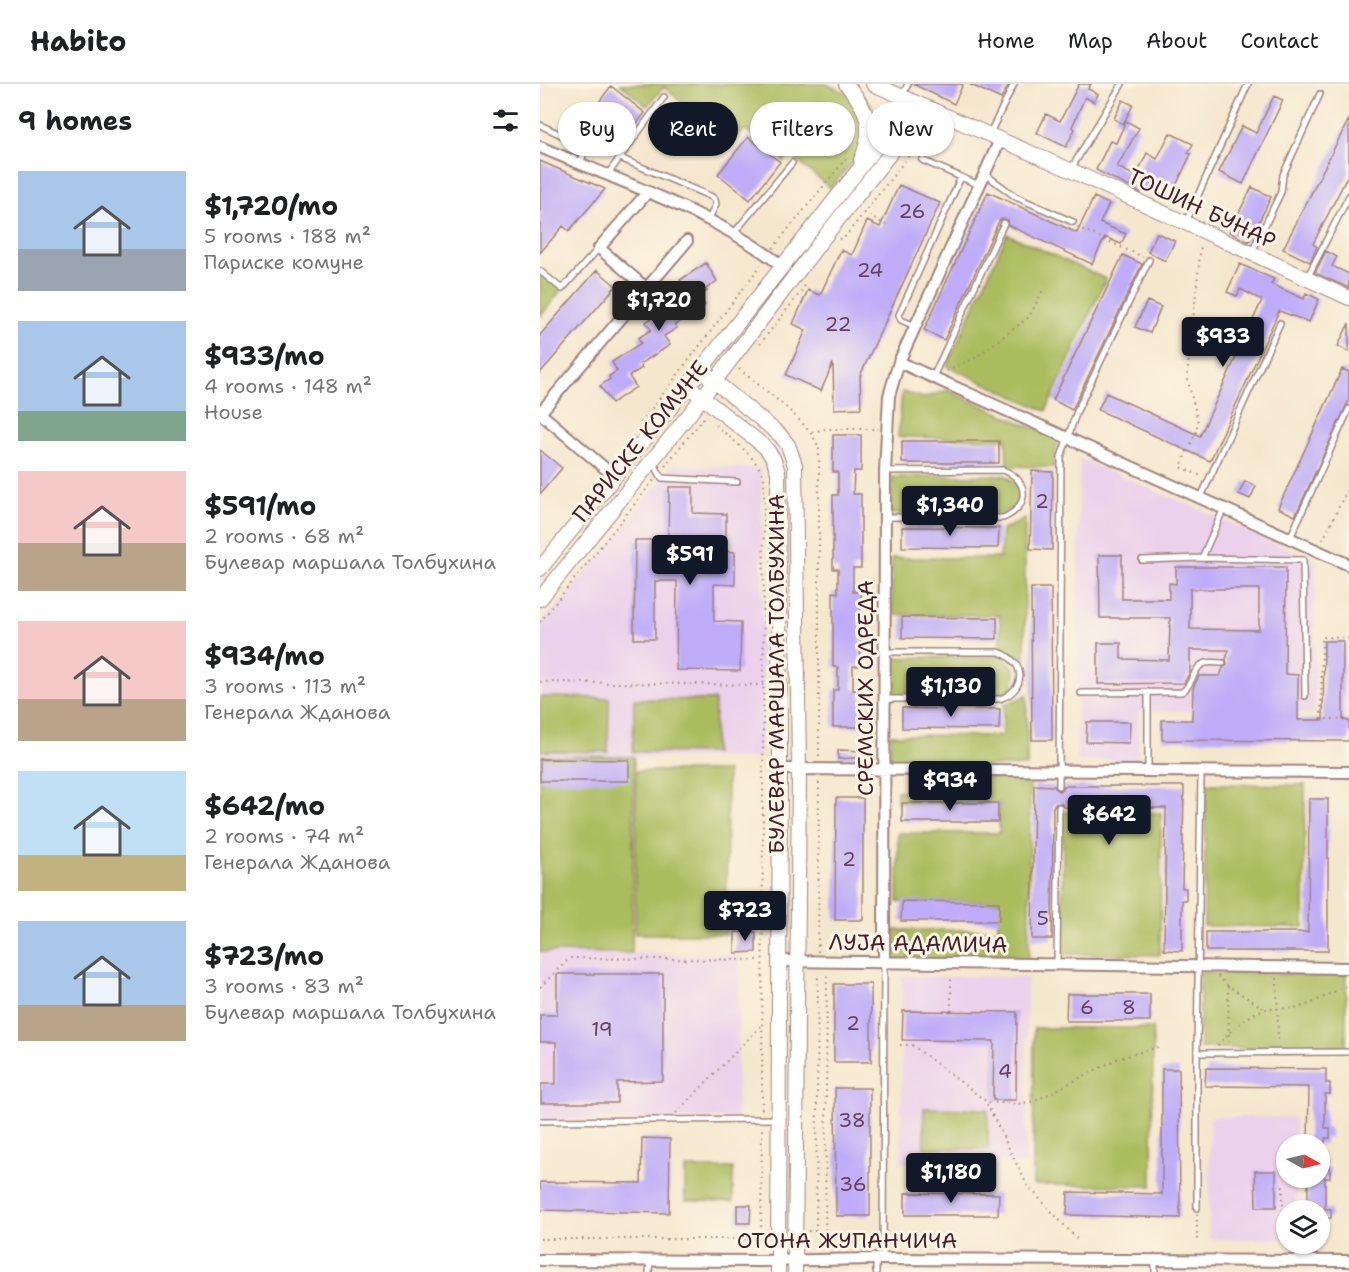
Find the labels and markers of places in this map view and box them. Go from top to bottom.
pin: $1,720 [610,281,708,332]
pin: $933 [1187,317,1259,368]
pin: $1,340 [901,486,999,537]
pin: $591 [654,535,726,586]
pin: $1,130 [902,667,1000,718]
pin: $934 [914,761,986,812]
pin: $642 [1073,795,1145,846]
pin: $723 [709,891,781,942]
pin: $1,180 [902,1153,1000,1204]

